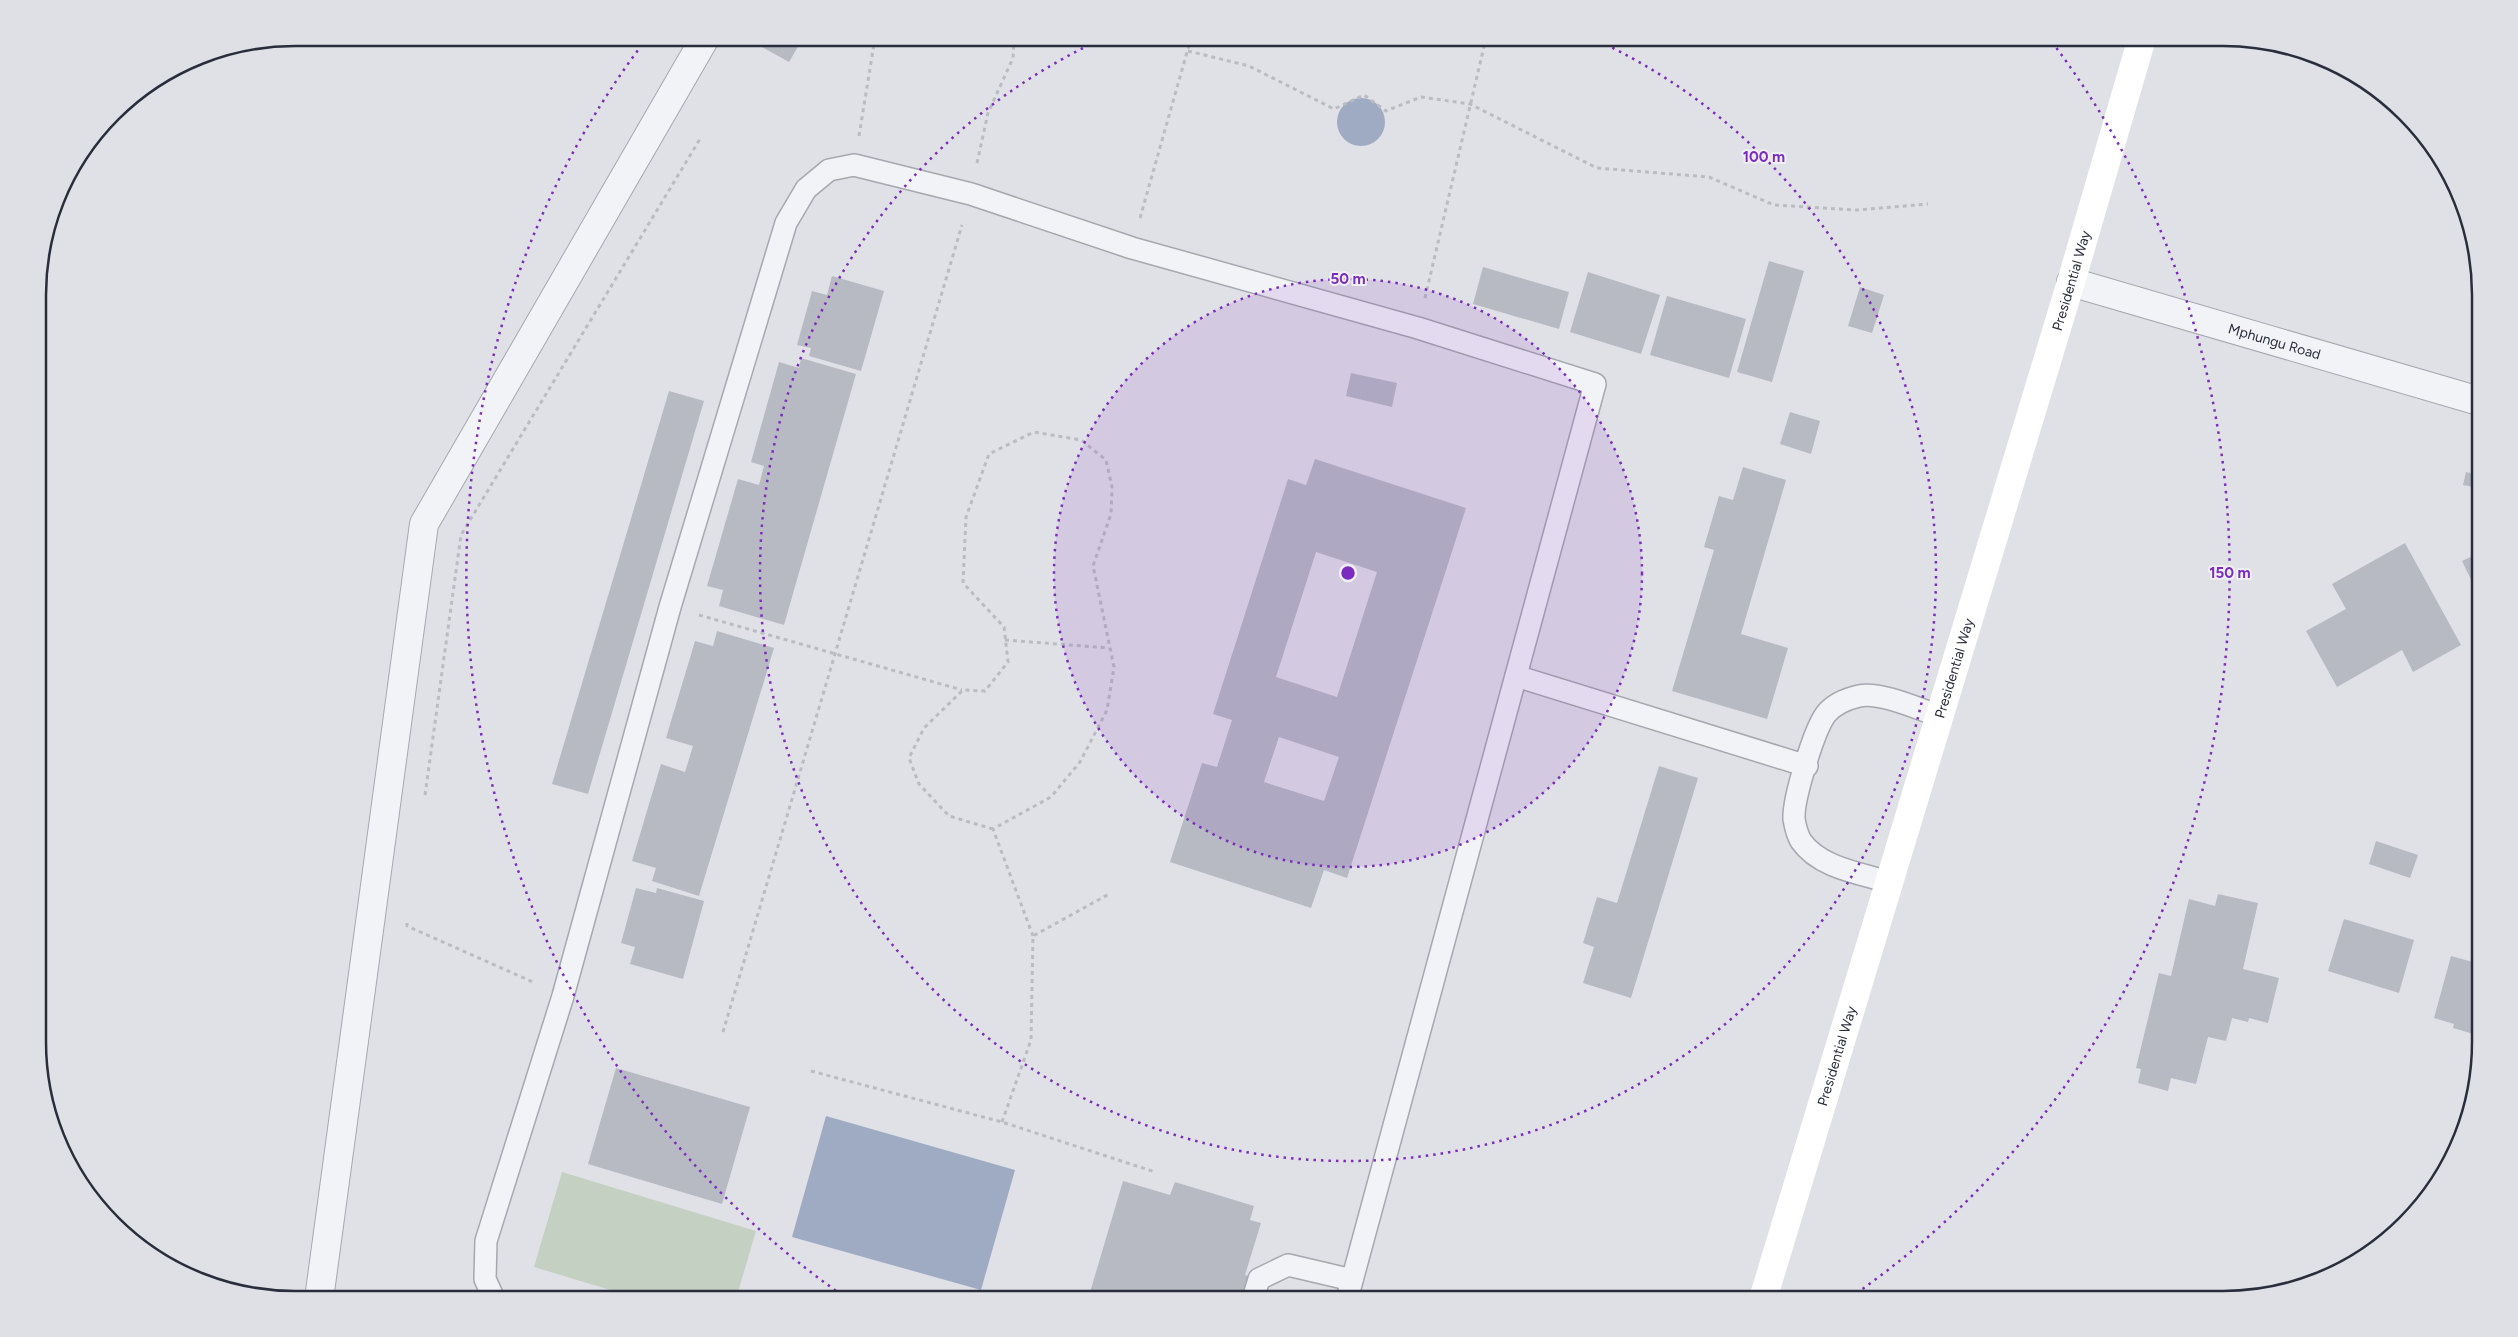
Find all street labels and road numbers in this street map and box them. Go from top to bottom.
street label: Presidential Way [2048,228,2094,333]
street label: Mphungu Road [2226,320,2323,363]
street label: Presidential Way [1931,616,1977,720]
street label: Presidential Way [1813,1003,1860,1108]

